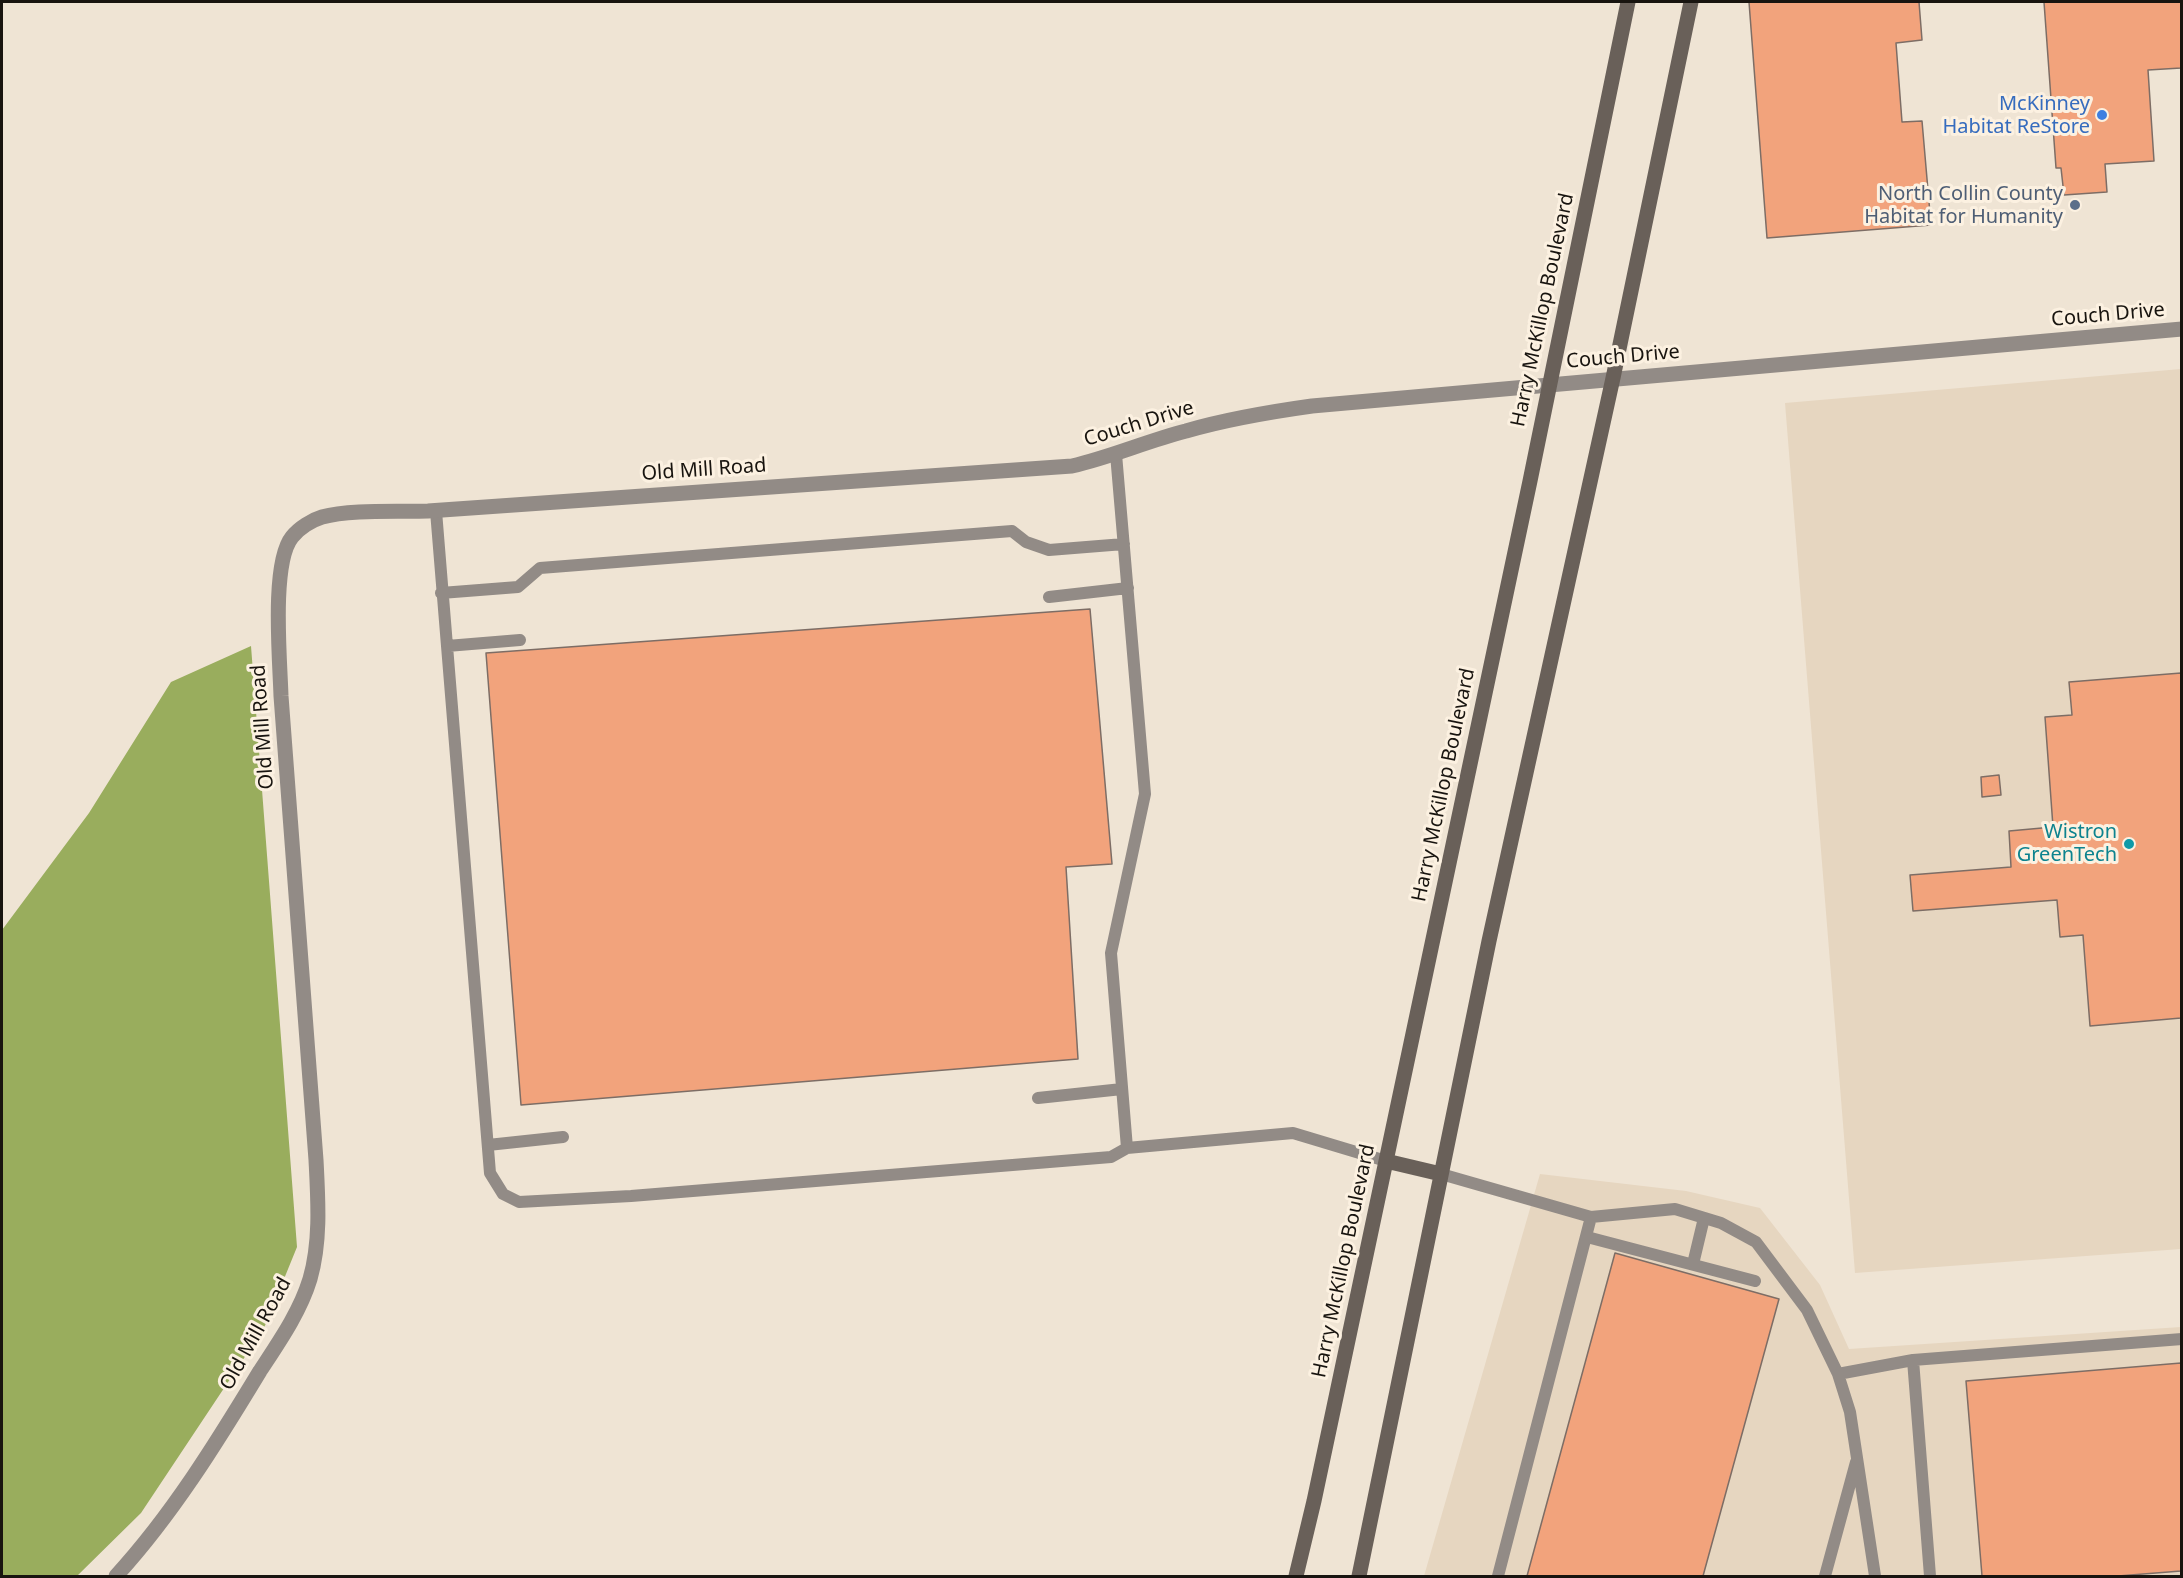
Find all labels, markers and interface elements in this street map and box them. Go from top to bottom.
place label: McKinney Habitat ReStore [1942,92,2090,139]
marker: McKinney Habitat ReStore [2095,108,2109,122]
place label: North Collin County Habitat for Humanity [1864,182,2063,229]
street label: Harry McKillop Boulevard [1506,191,1580,429]
marker: North Collin County Habitat for Humanity [2068,198,2082,212]
street label: Couch Drive [2050,298,2166,332]
street label: Couch Drive [1565,340,1681,374]
street label: Couch Drive [1081,396,1197,452]
street label: Old Mill Road [641,454,767,486]
street label: Old Mill Road [247,664,279,790]
street label: Harry McKillop Boulevard [1407,666,1481,904]
place label: Wistron GreenTech [2017,820,2117,867]
marker: Wistron GreenTech [2122,837,2136,851]
street label: Harry McKillop Boulevard [1307,1142,1381,1380]
street label: Old Mill Road [215,1273,297,1395]

